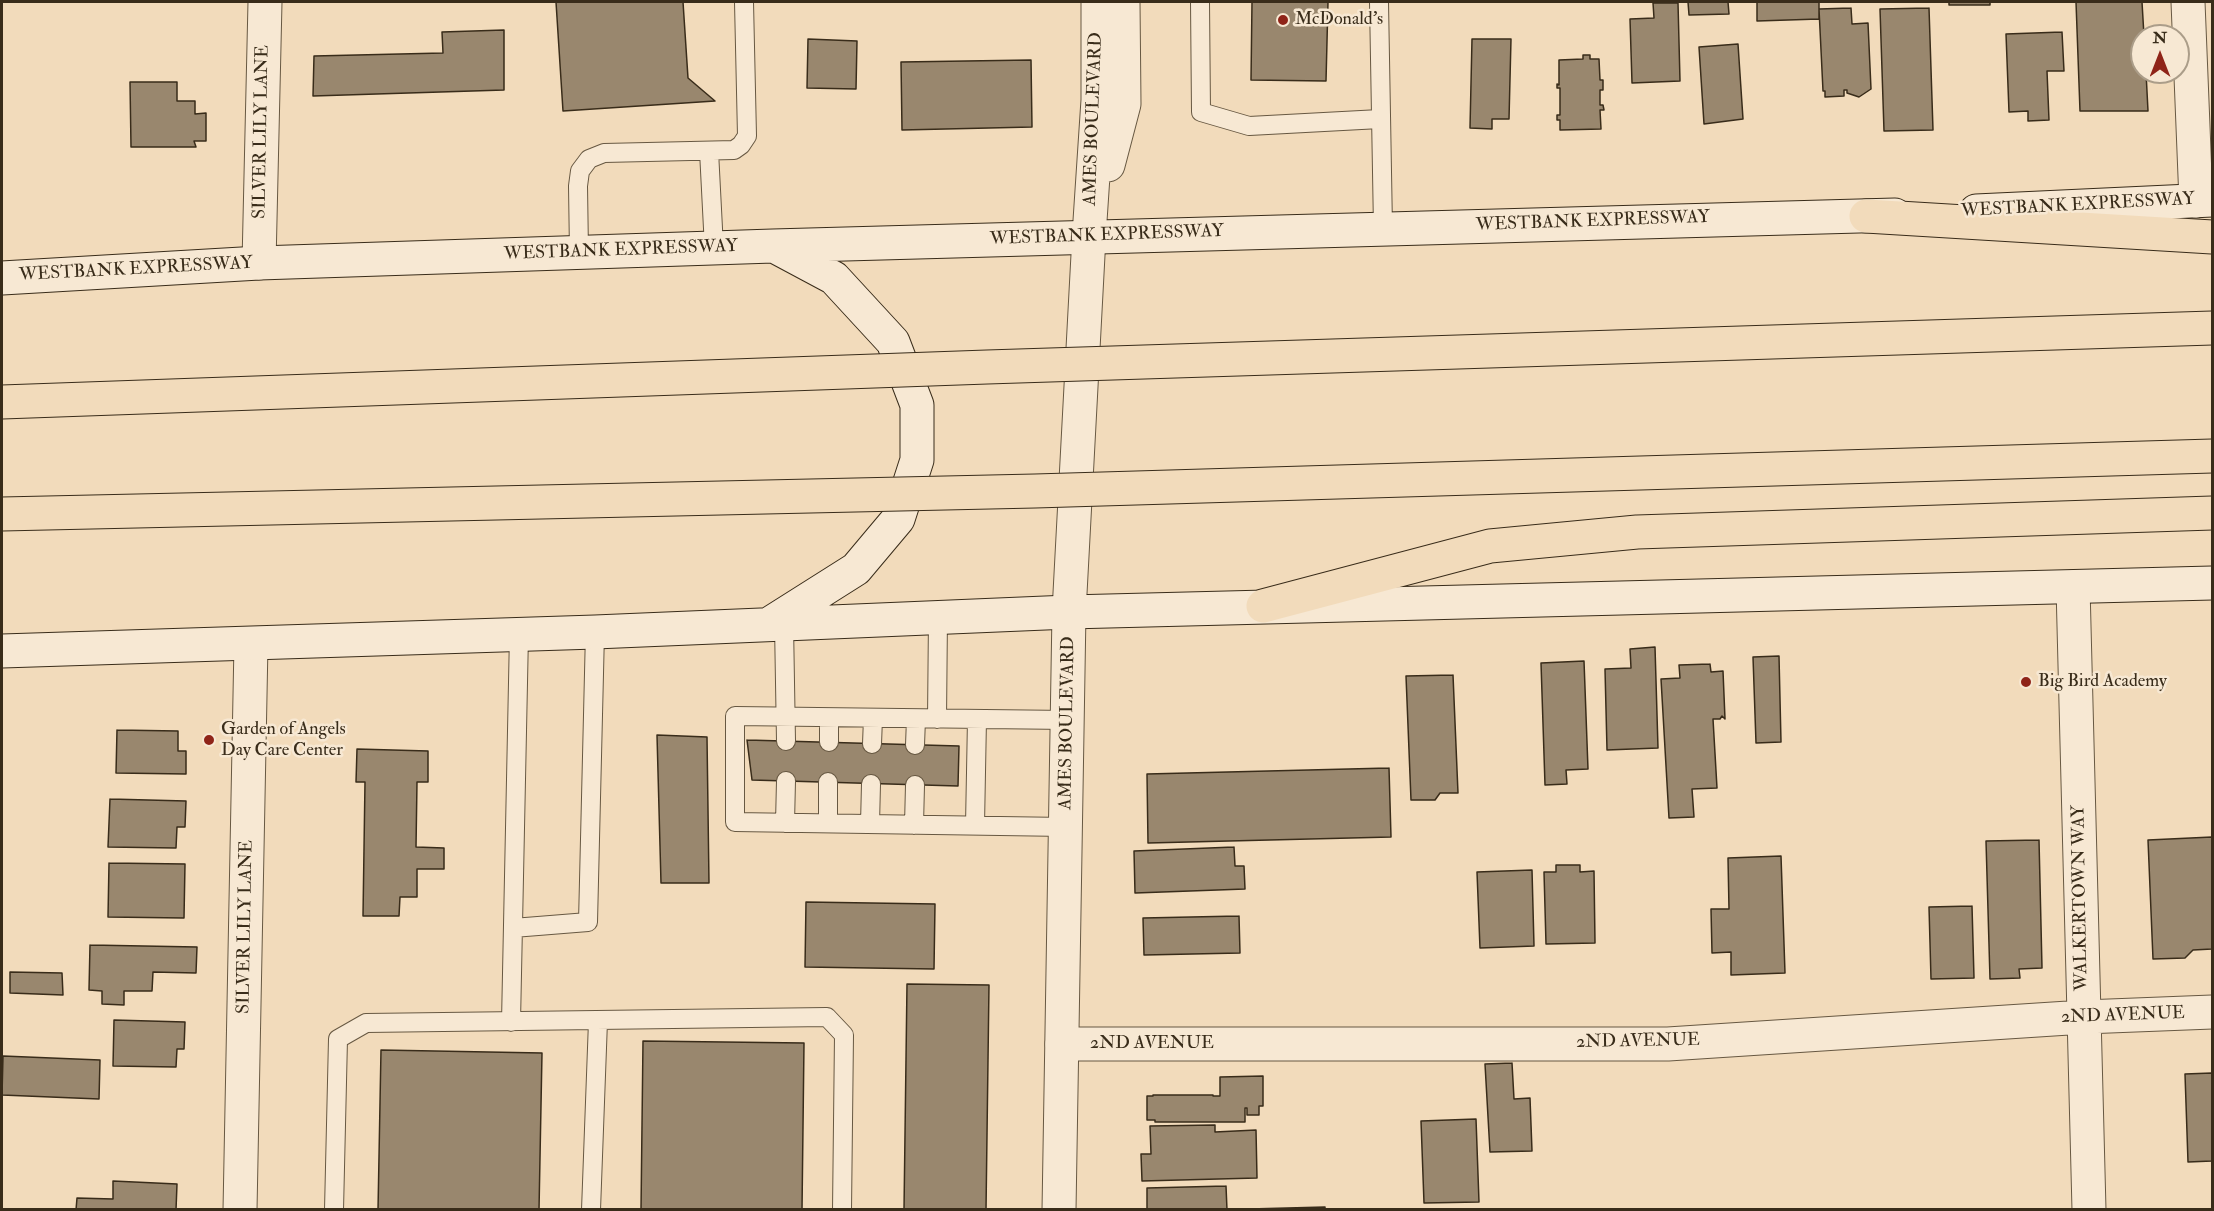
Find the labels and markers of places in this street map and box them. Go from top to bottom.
place label: McDonald's [1295,9,1383,31]
marker: McDonald's [1276,13,1290,27]
place label: Big Bird Academy [2038,671,2167,693]
marker: Big Bird Academy [2019,675,2033,689]
place label: Garden of Angels Day Care Center [221,719,346,762]
marker: Garden of Angels Day Care Center [202,733,216,747]

